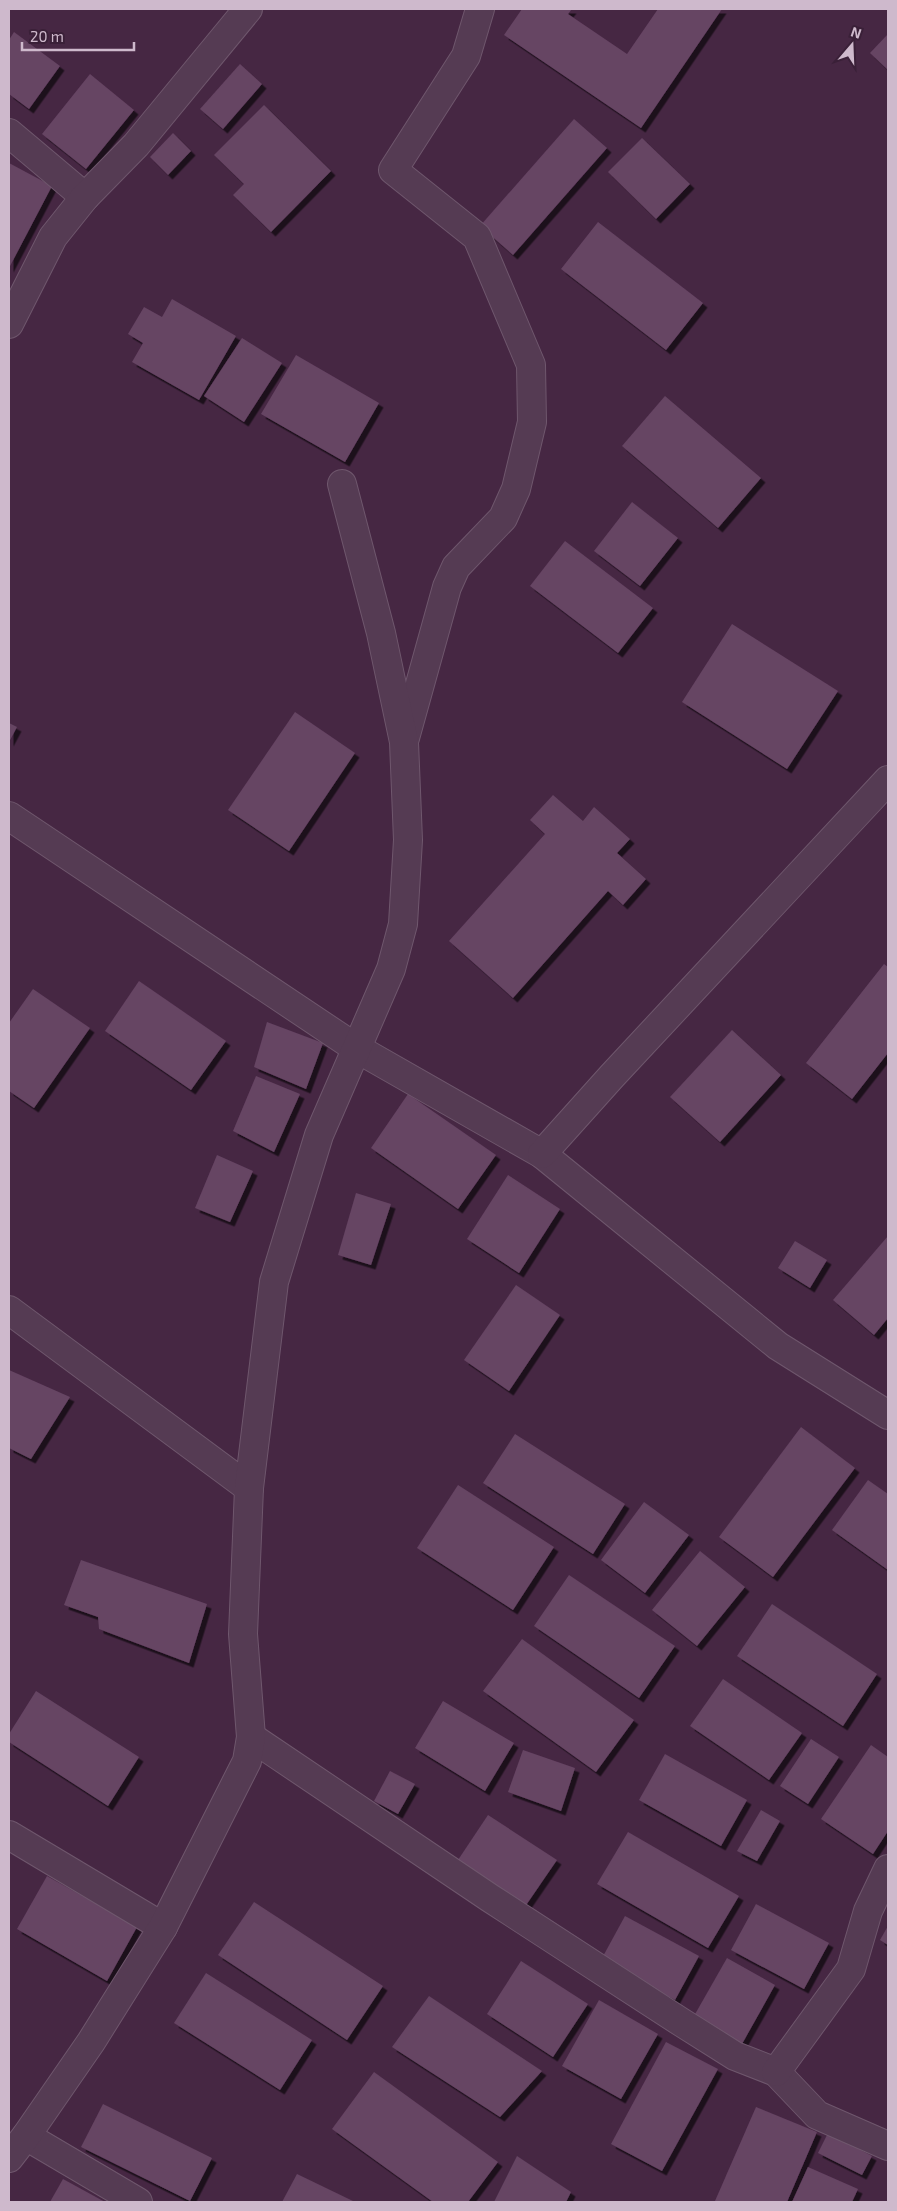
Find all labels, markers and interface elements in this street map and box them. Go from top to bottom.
scale bar [22,20,135,52]
north arrow [827,20,877,70]
text: N [849,23,864,42]
text: 20 m [30,27,64,45]

